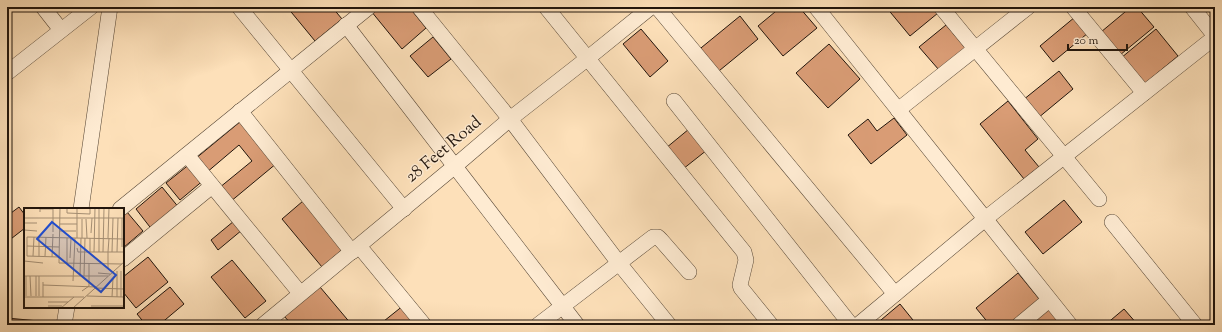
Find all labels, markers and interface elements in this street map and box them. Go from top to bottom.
scale bar [1068,26,1127,52]
text: 20 m [1074,32,1099,50]
street label: 28 Feet Road [401,111,488,189]
inset map [24,208,124,308]

